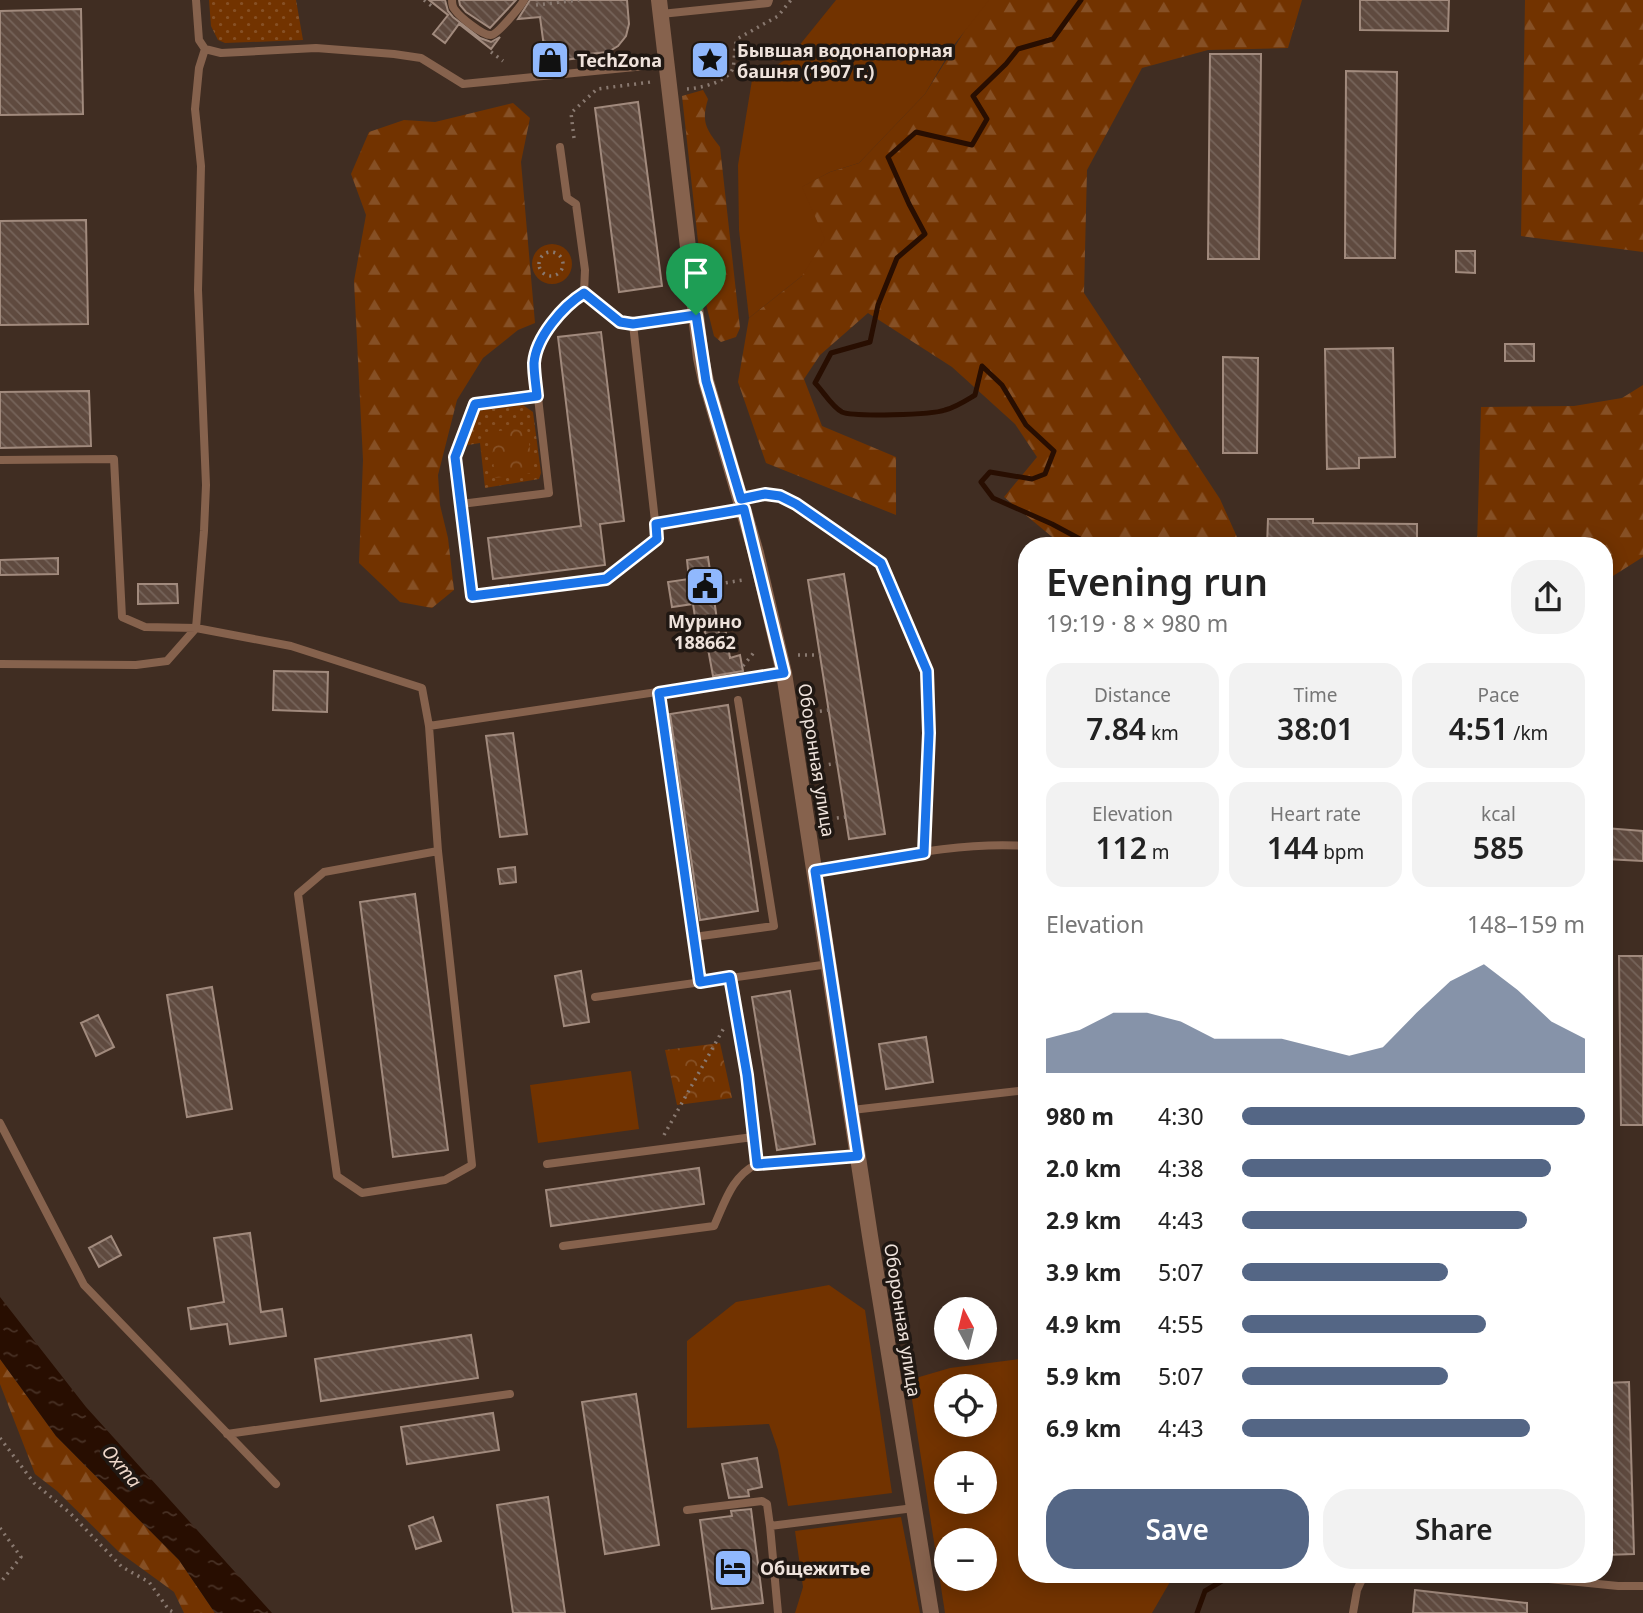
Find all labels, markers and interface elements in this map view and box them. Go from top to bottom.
place label: Бывшая водонапорная башня (1907 г.) [737,38,953,83]
shop icon: TechZona [529,39,571,81]
place icon: Бывшая водонапорная башня (1907 г.) [689,39,731,81]
place label: TechZona [577,48,662,72]
pin [666,243,726,315]
icon: arrive [677,254,715,292]
text: Evening run [1046,555,1268,607]
button: share [1511,560,1585,634]
public building icon: Мурино 188662 [684,565,726,607]
text: 19:19 · 8 × 980 m [1046,607,1228,639]
place label: Мурино 188662 [668,609,742,654]
street label: Оборонная улица [793,682,841,838]
text: Distance [1094,682,1171,708]
text: Time [1294,682,1337,708]
text: Pace [1478,682,1520,708]
text: 7.84 [1086,708,1146,749]
text: 38:01 [1277,708,1354,749]
text: 4:51 [1449,708,1508,749]
text: km [1146,720,1179,746]
text: /km [1508,720,1548,746]
text: Elevation [1092,801,1173,827]
text: Heart rate [1270,801,1361,827]
text: kcal [1481,801,1516,827]
text: 112 [1095,827,1147,868]
text: 144 [1267,827,1318,868]
text: 585 [1473,827,1524,868]
text: m [1147,839,1170,865]
text: bpm [1318,839,1364,865]
text: Elevation [1046,908,1144,940]
text: 148–159 m [1467,908,1585,940]
text: 980 m [1046,1100,1114,1132]
text: 4:30 [1158,1100,1204,1132]
text: 2.0 km [1046,1152,1121,1184]
text: 4:38 [1158,1152,1204,1184]
text: 2.9 km [1046,1204,1121,1236]
text: 4:43 [1158,1204,1204,1236]
street label: Оборонная улица [879,1242,927,1398]
text: 3.9 km [1046,1256,1121,1288]
text: 5:07 [1158,1256,1204,1288]
north arrow [934,1297,998,1360]
map controls [934,1297,997,1591]
text: 4.9 km [1046,1308,1121,1340]
text: 4:55 [1158,1308,1204,1340]
text: 5.9 km [1046,1360,1121,1392]
text: 5:07 [1158,1360,1204,1392]
button: locate [934,1374,997,1437]
text: 6.9 km [1046,1412,1121,1444]
text: 4:43 [1158,1412,1204,1444]
water label: Охта [96,1439,148,1493]
button: + [934,1451,997,1514]
button: Save [1046,1489,1309,1569]
button: Share [1323,1489,1585,1569]
button: − [934,1528,997,1591]
hotel icon: Общежитье [712,1547,754,1589]
place label: Общежитье [760,1556,871,1580]

